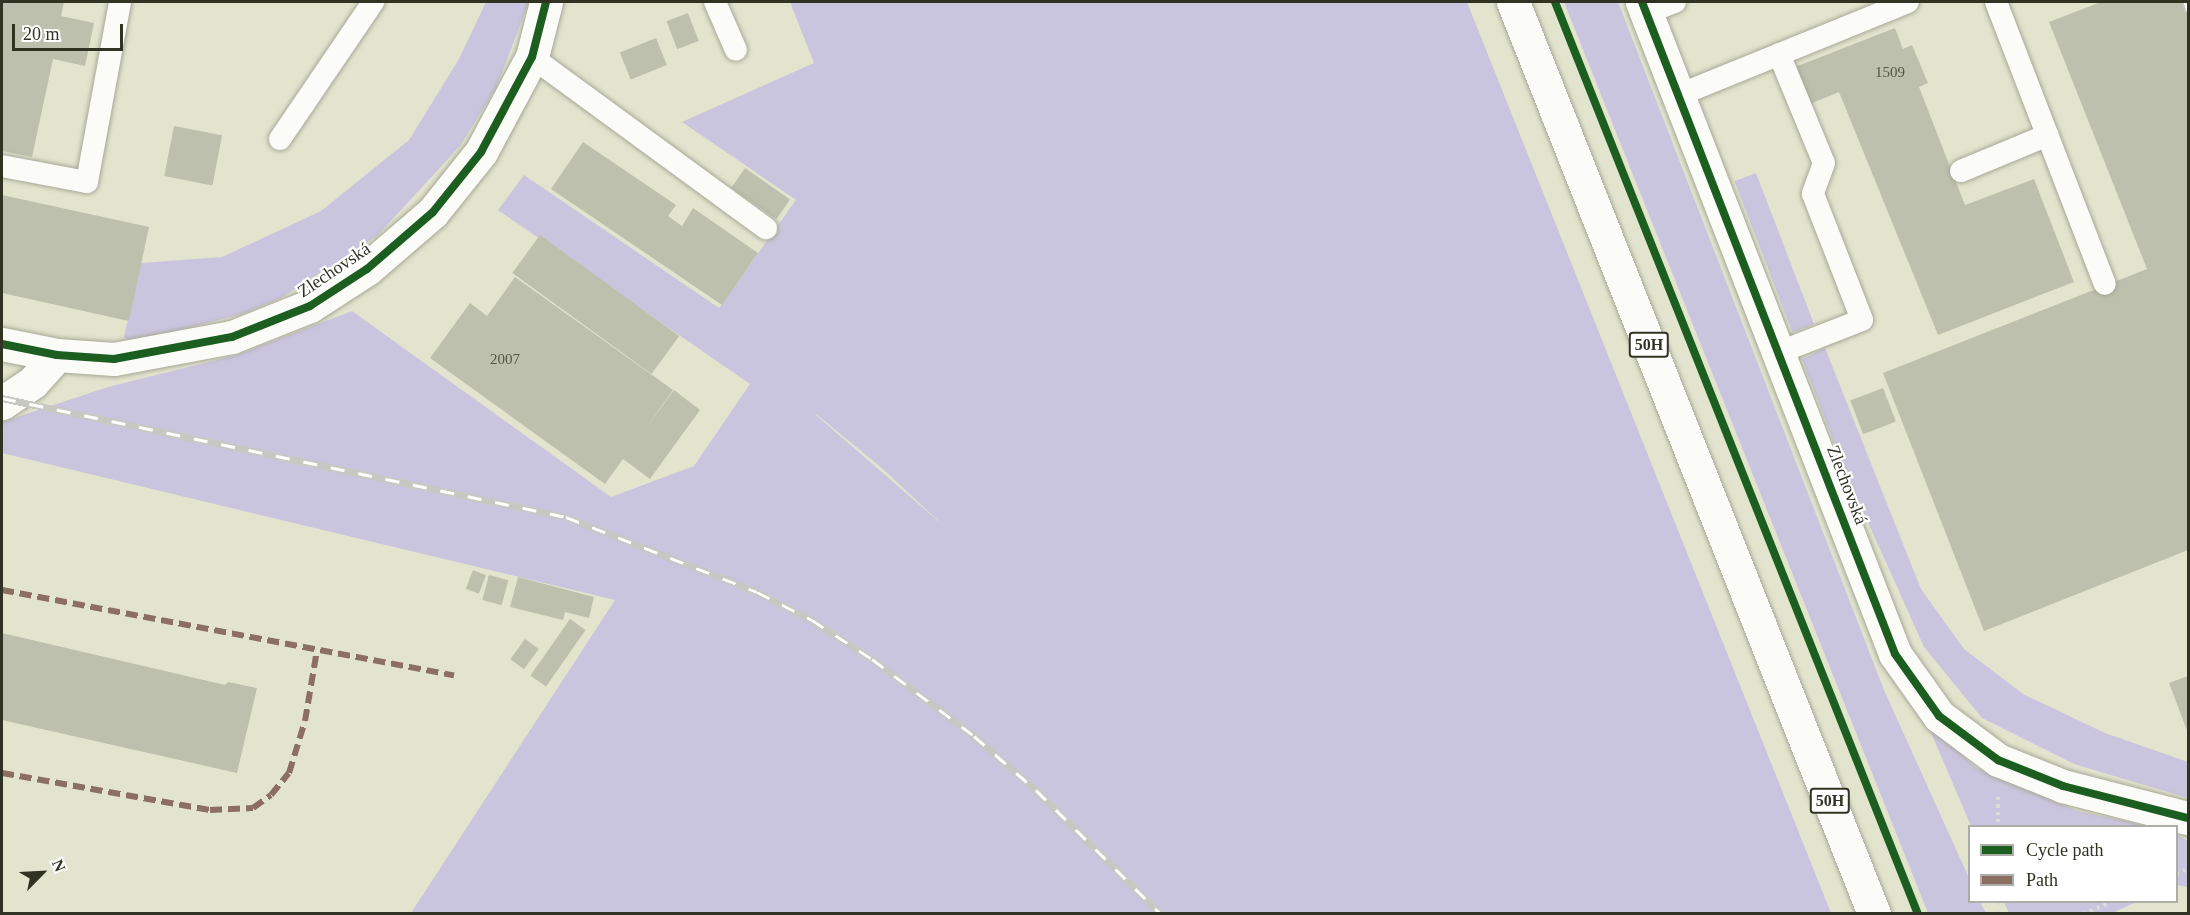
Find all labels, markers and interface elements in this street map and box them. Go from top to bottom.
scale bar [15,12,126,50]
text: 20 m [23,24,60,44]
house number: 1509 [1875,64,1905,82]
street label: Zlechovská [294,238,374,302]
road number: 50H [1628,332,1670,358]
house number: 2007 [490,351,520,369]
street label: Zlechovská [1822,442,1872,528]
road number: 50H [1809,788,1851,814]
legend [1968,825,2178,903]
text: Cycle path [2026,840,2103,860]
north arrow [12,843,72,903]
text: N [49,857,69,874]
text: Path [2026,870,2058,890]

